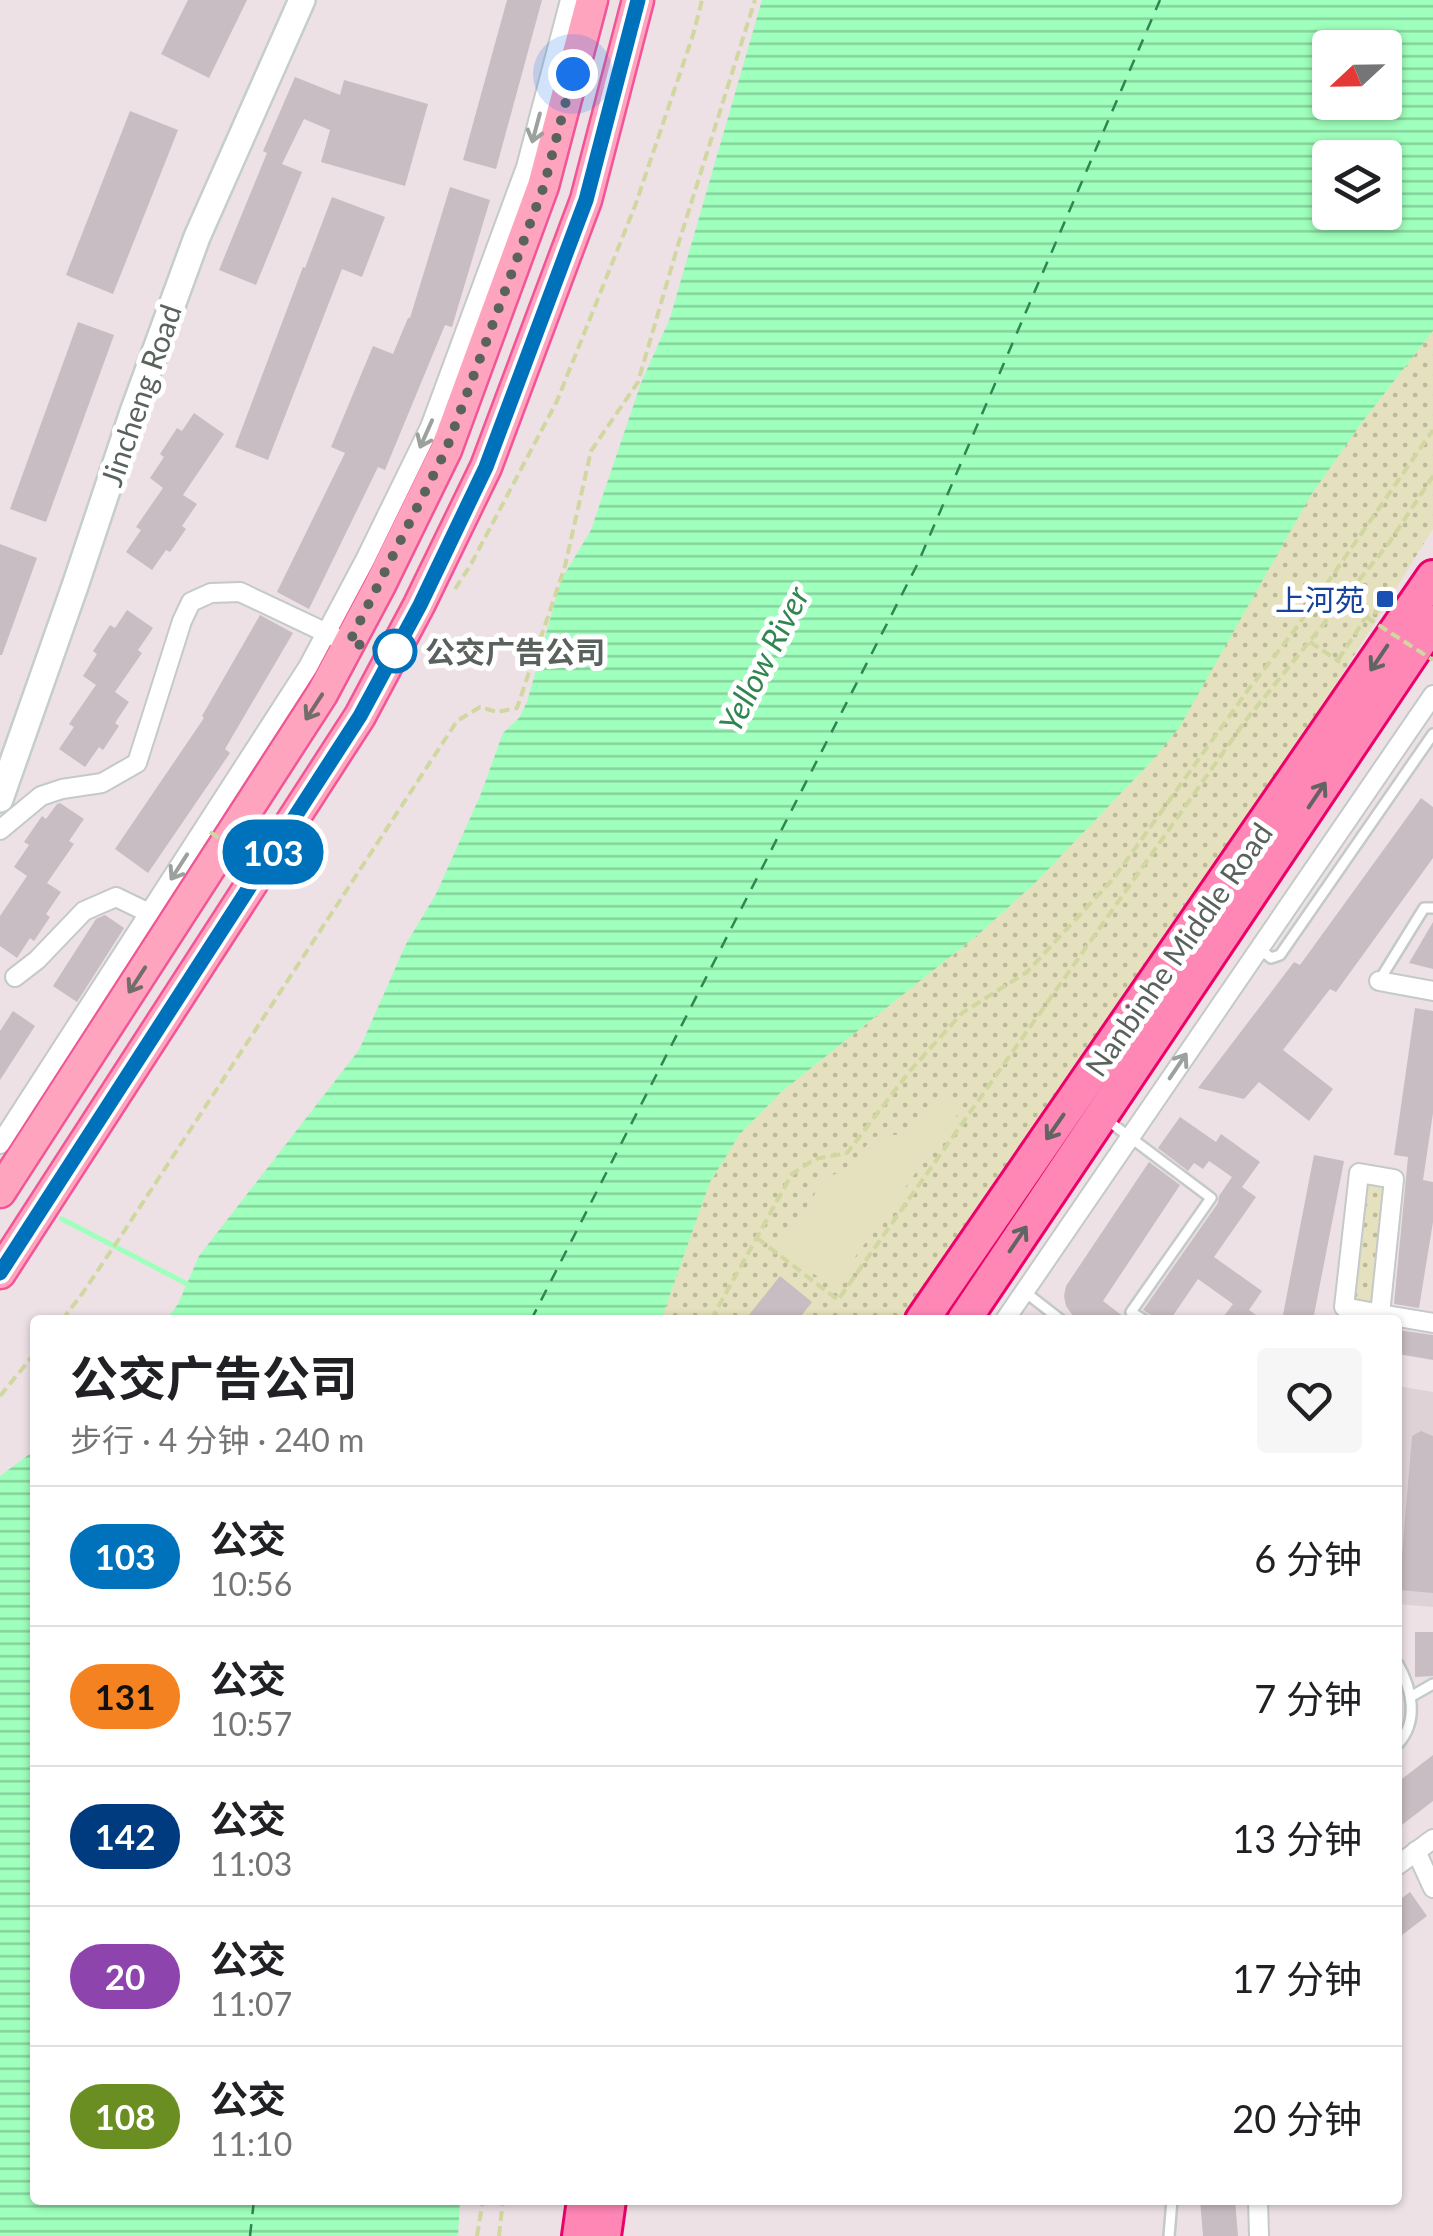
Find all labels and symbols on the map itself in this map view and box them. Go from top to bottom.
north arrow [1312,30,1402,120]
your location [548,49,598,99]
one-way arrow [526,112,545,143]
street label: Jincheng Road [92,299,188,491]
one-way arrow [416,418,434,449]
water label: Yellow River [710,579,817,739]
place label: 上河苑 [1275,581,1365,617]
marker: 上河苑 [1374,588,1396,610]
marker: 公交广告公司 [374,630,416,672]
place label: 公交广告公司 [425,633,605,669]
one-way arrow [1368,643,1389,671]
one-way arrow [303,692,324,720]
one-way arrow [1306,782,1327,810]
street label: Nanbinhe Middle Road [1077,816,1279,1082]
line badge: 103 [216,820,330,884]
one-way arrow [168,853,189,881]
one-way arrow [127,965,148,993]
one-way arrow [1167,1053,1188,1080]
one-way arrow [1045,1113,1066,1141]
one-way arrow [1007,1225,1028,1254]

